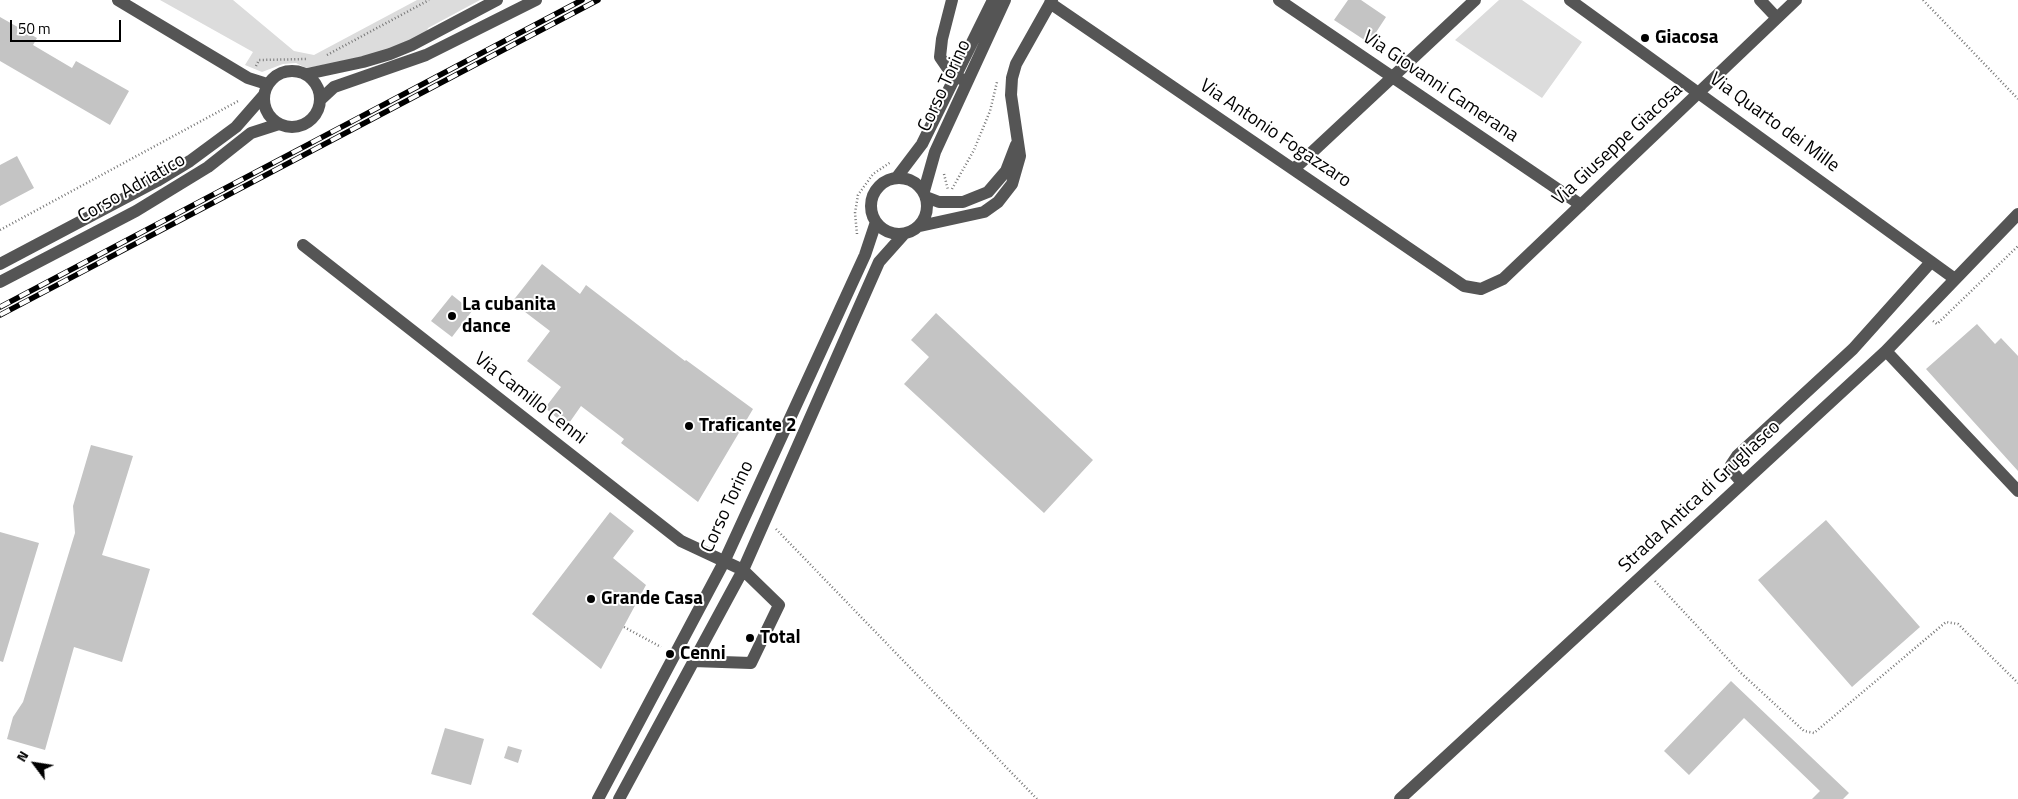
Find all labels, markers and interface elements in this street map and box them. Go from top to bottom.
scale bar [12,10,124,42]
text: 50 m [18,17,51,40]
street label: Via Giovanni Camerana [1358,26,1522,148]
place label: Giacosa [1655,27,1718,49]
marker: Giacosa [1639,32,1651,44]
street label: Corso Torino [914,36,976,136]
street label: Via Quarto dei Mille [1705,68,1843,178]
street label: Via Antonio Fogazzaro [1195,75,1355,193]
street label: Via Giuseppe Giacosa [1548,79,1688,211]
street label: Corso Adriatico [74,149,190,229]
place label: La cubanita dance [462,294,556,338]
marker: La cubanita dance [446,310,458,322]
street label: Via Camillo Cenni [469,348,591,450]
place label: Traficante 2 [699,415,797,437]
street label: Strada Antica di Grugliasco [1614,416,1786,578]
marker: Traficante 2 [683,420,695,432]
street label: Corso Torino [697,457,759,557]
place label: Grande Casa [601,588,703,610]
marker: Grande Casa [585,593,597,605]
place label: Total [760,627,801,649]
marker: Total [744,632,756,644]
place label: Cenni [680,643,726,665]
marker: Cenni [664,648,676,660]
north arrow [10,739,60,789]
text: N [10,746,33,766]

